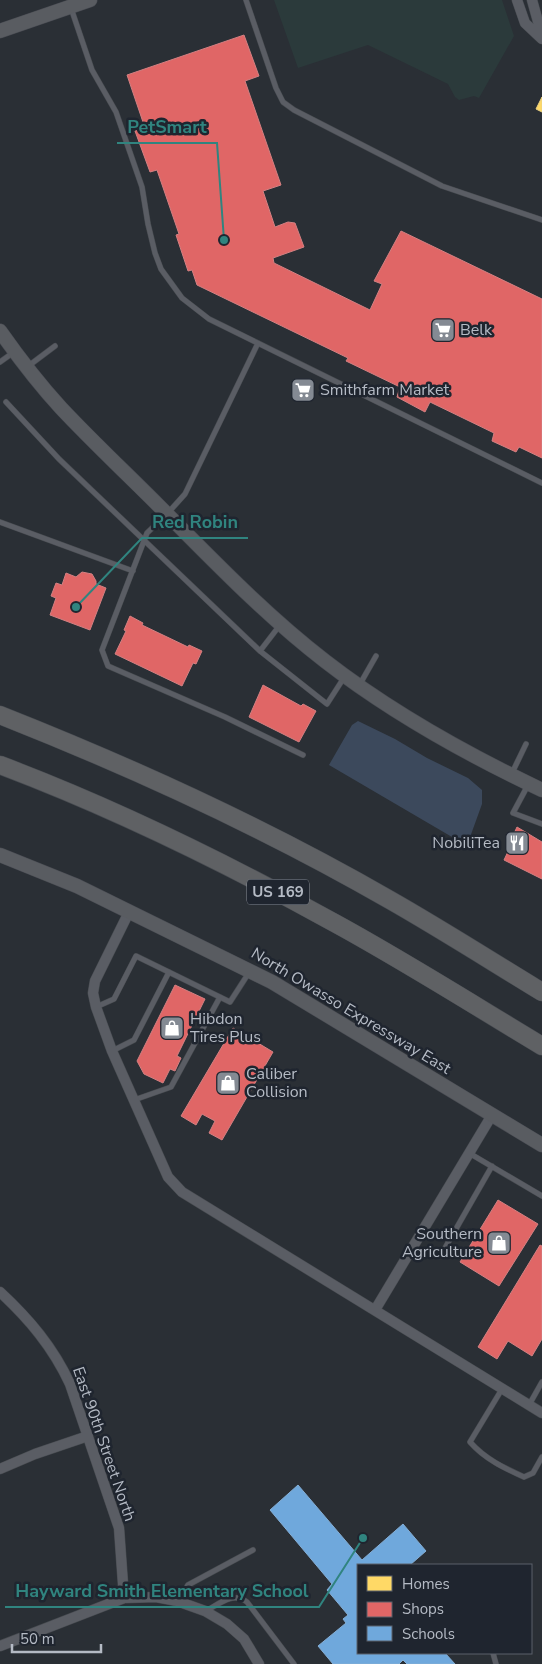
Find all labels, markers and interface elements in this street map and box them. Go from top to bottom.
callout: PetSmart [117,110,217,143]
text: PetSmart [127,115,207,139]
supermarket icon: Belk [430,317,456,343]
place label: Belk [460,319,493,341]
supermarket icon: Smithfarm Market [290,377,316,403]
place label: Smithfarm Market [320,379,449,401]
callout: Red Robin [142,505,248,538]
text: Red Robin [152,510,238,534]
restaurant icon: NobiliTea [504,830,530,856]
place label: NobiliTea [432,832,500,854]
road number: US 169 [247,880,309,904]
street label: North Owasso Expressway East [247,942,455,1080]
place label: Hibdon Tires Plus [190,1008,261,1048]
shop icon: Hibdon Tires Plus [159,1015,185,1041]
place label: Caliber Collision [246,1063,308,1103]
shop icon: Caliber Collision [215,1070,241,1096]
place label: Southern Agriculture [402,1223,482,1263]
shop icon: Southern Agriculture [486,1230,512,1256]
street label: East 90th Street North [67,1364,141,1524]
legend [357,1564,532,1654]
callout: Hayward Smith Elementary School [5,1574,319,1607]
text: Homes [402,1574,450,1594]
text: Hayward Smith Elementary School [15,1579,309,1603]
text: Shops [402,1599,444,1619]
scale bar [12,1622,101,1654]
text: Schools [402,1624,455,1644]
text: 50 m [20,1629,55,1649]

